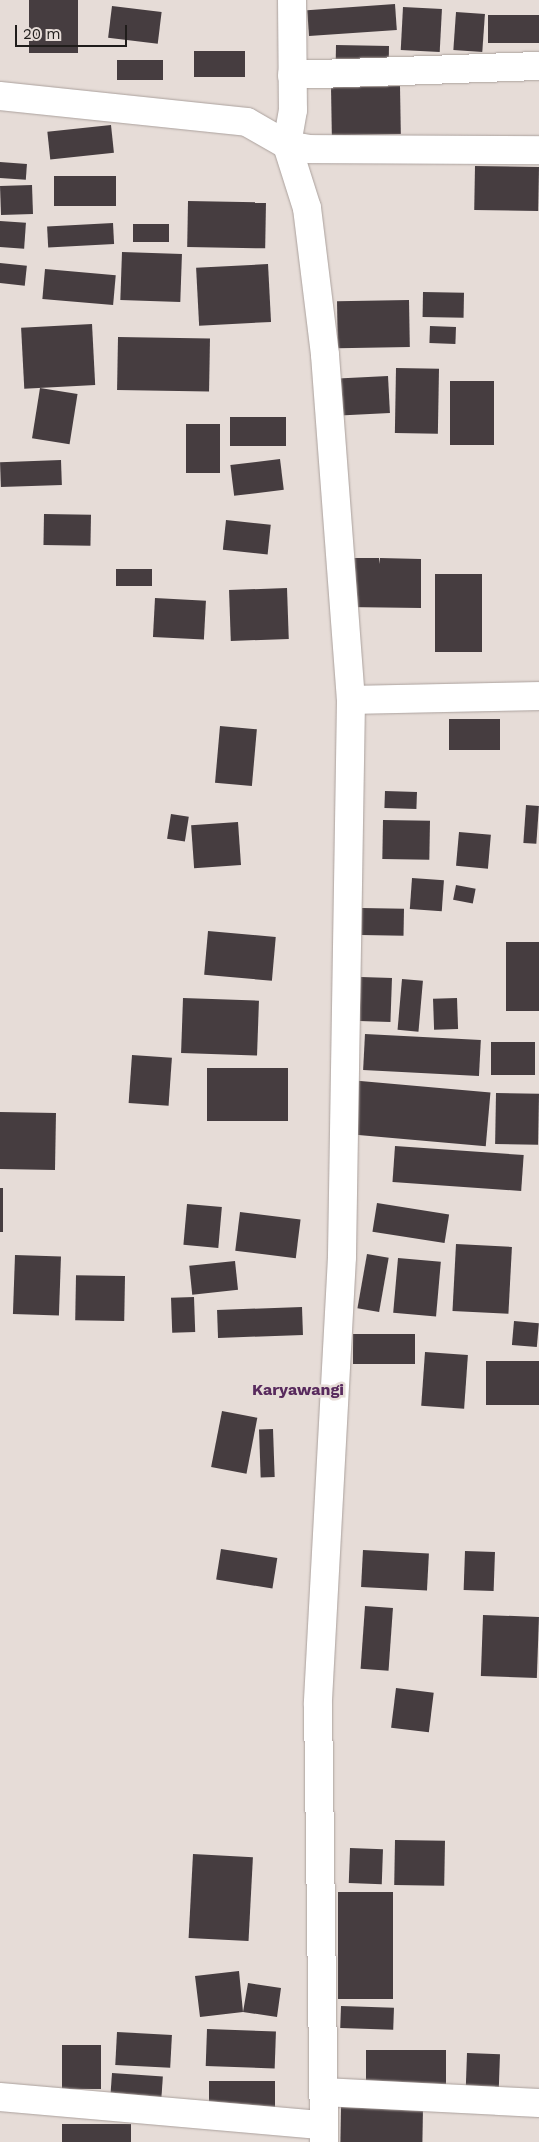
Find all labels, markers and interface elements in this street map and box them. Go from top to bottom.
scale bar [18,15,130,47]
text: 20 m [23,25,61,43]
district label: Karyawangi [252,1380,344,1400]

